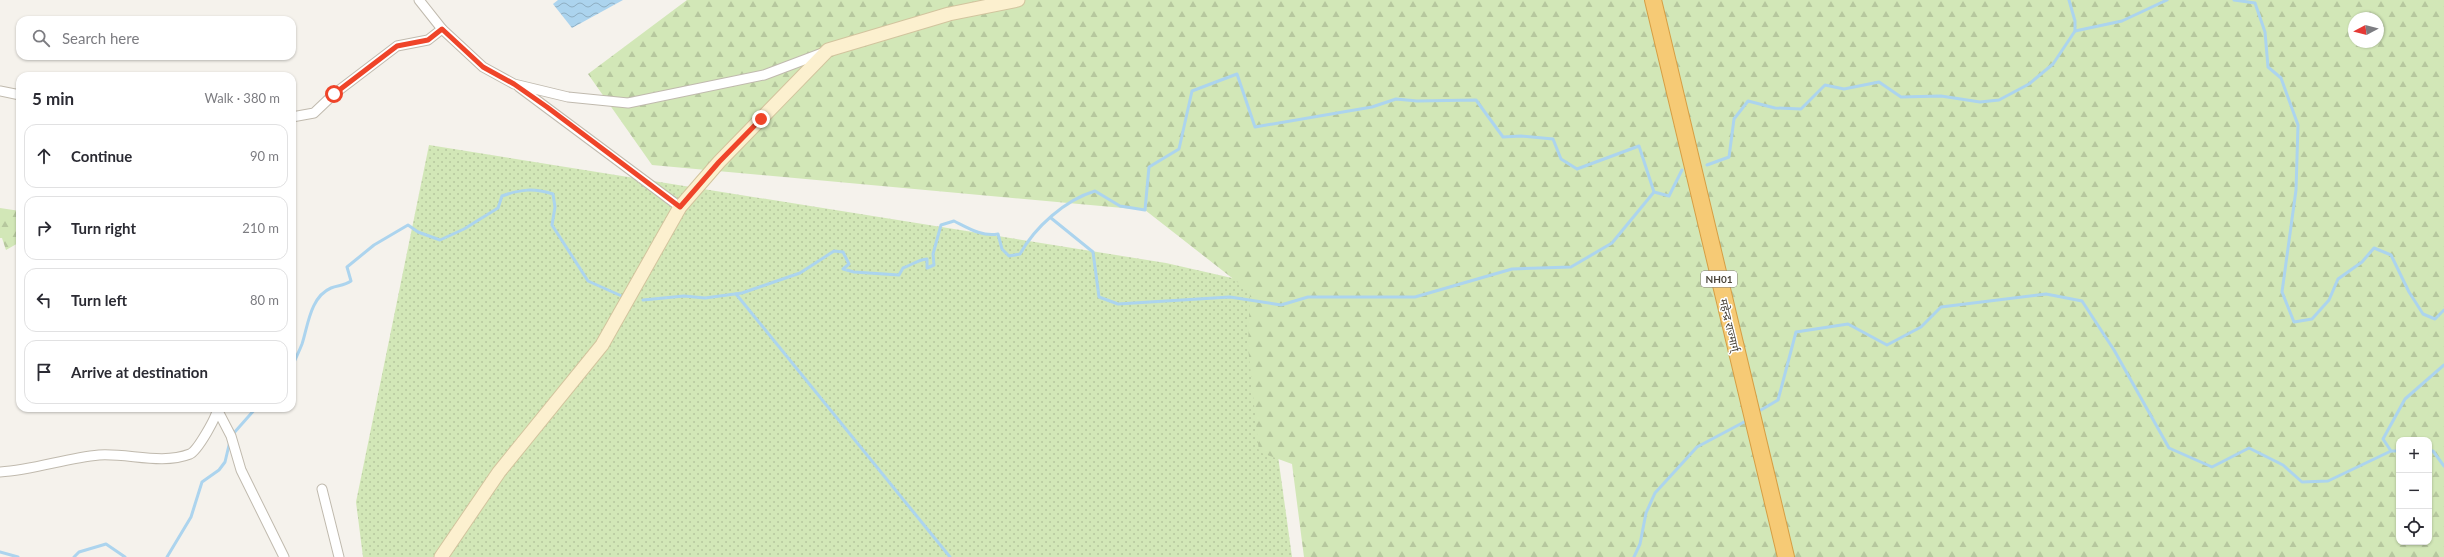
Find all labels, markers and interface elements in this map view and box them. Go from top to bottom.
north arrow [2348,12,2384,48]
search box [16,16,296,60]
icon: search [30,27,52,49]
text: Search here [62,29,139,47]
route start [325,85,343,103]
text: 5 min [32,88,74,109]
text: Walk · 380 m [204,90,280,106]
route end [752,110,770,128]
icon: ahead [33,145,55,167]
text: Continue [71,147,132,165]
text: 90 m [250,148,279,164]
icon: right [33,217,55,239]
text: Turn right [71,219,136,237]
text: 210 m [242,220,279,236]
road number: NH01 [1701,271,1737,287]
icon: left [33,289,55,311]
text: Turn left [71,291,127,309]
text: 80 m [250,292,279,308]
street label: महेन्द्र राज्मार्ग् [1717,297,1743,355]
icon: arrive [33,361,55,383]
text: Arrive at destination [71,363,208,381]
map controls [2396,437,2432,545]
button: + [2396,437,2432,473]
button: − [2396,473,2432,509]
button: locate [2396,509,2432,545]

